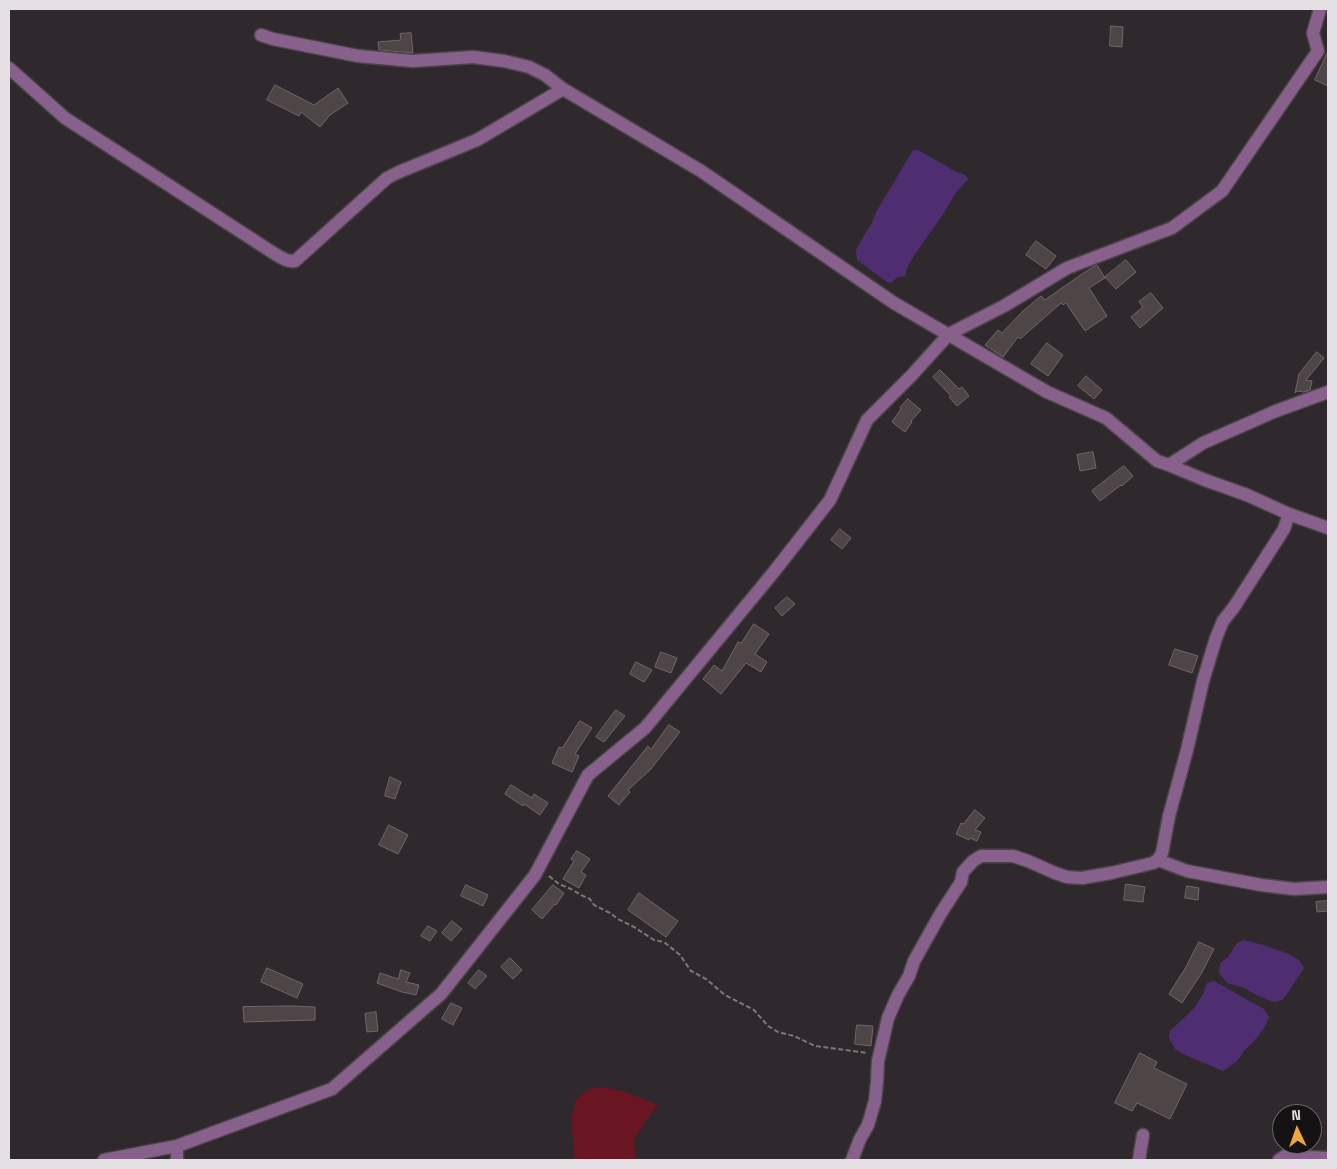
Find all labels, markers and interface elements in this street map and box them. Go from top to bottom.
north arrow [1272,1104,1322,1154]
text: N [1291,1106,1301,1124]

